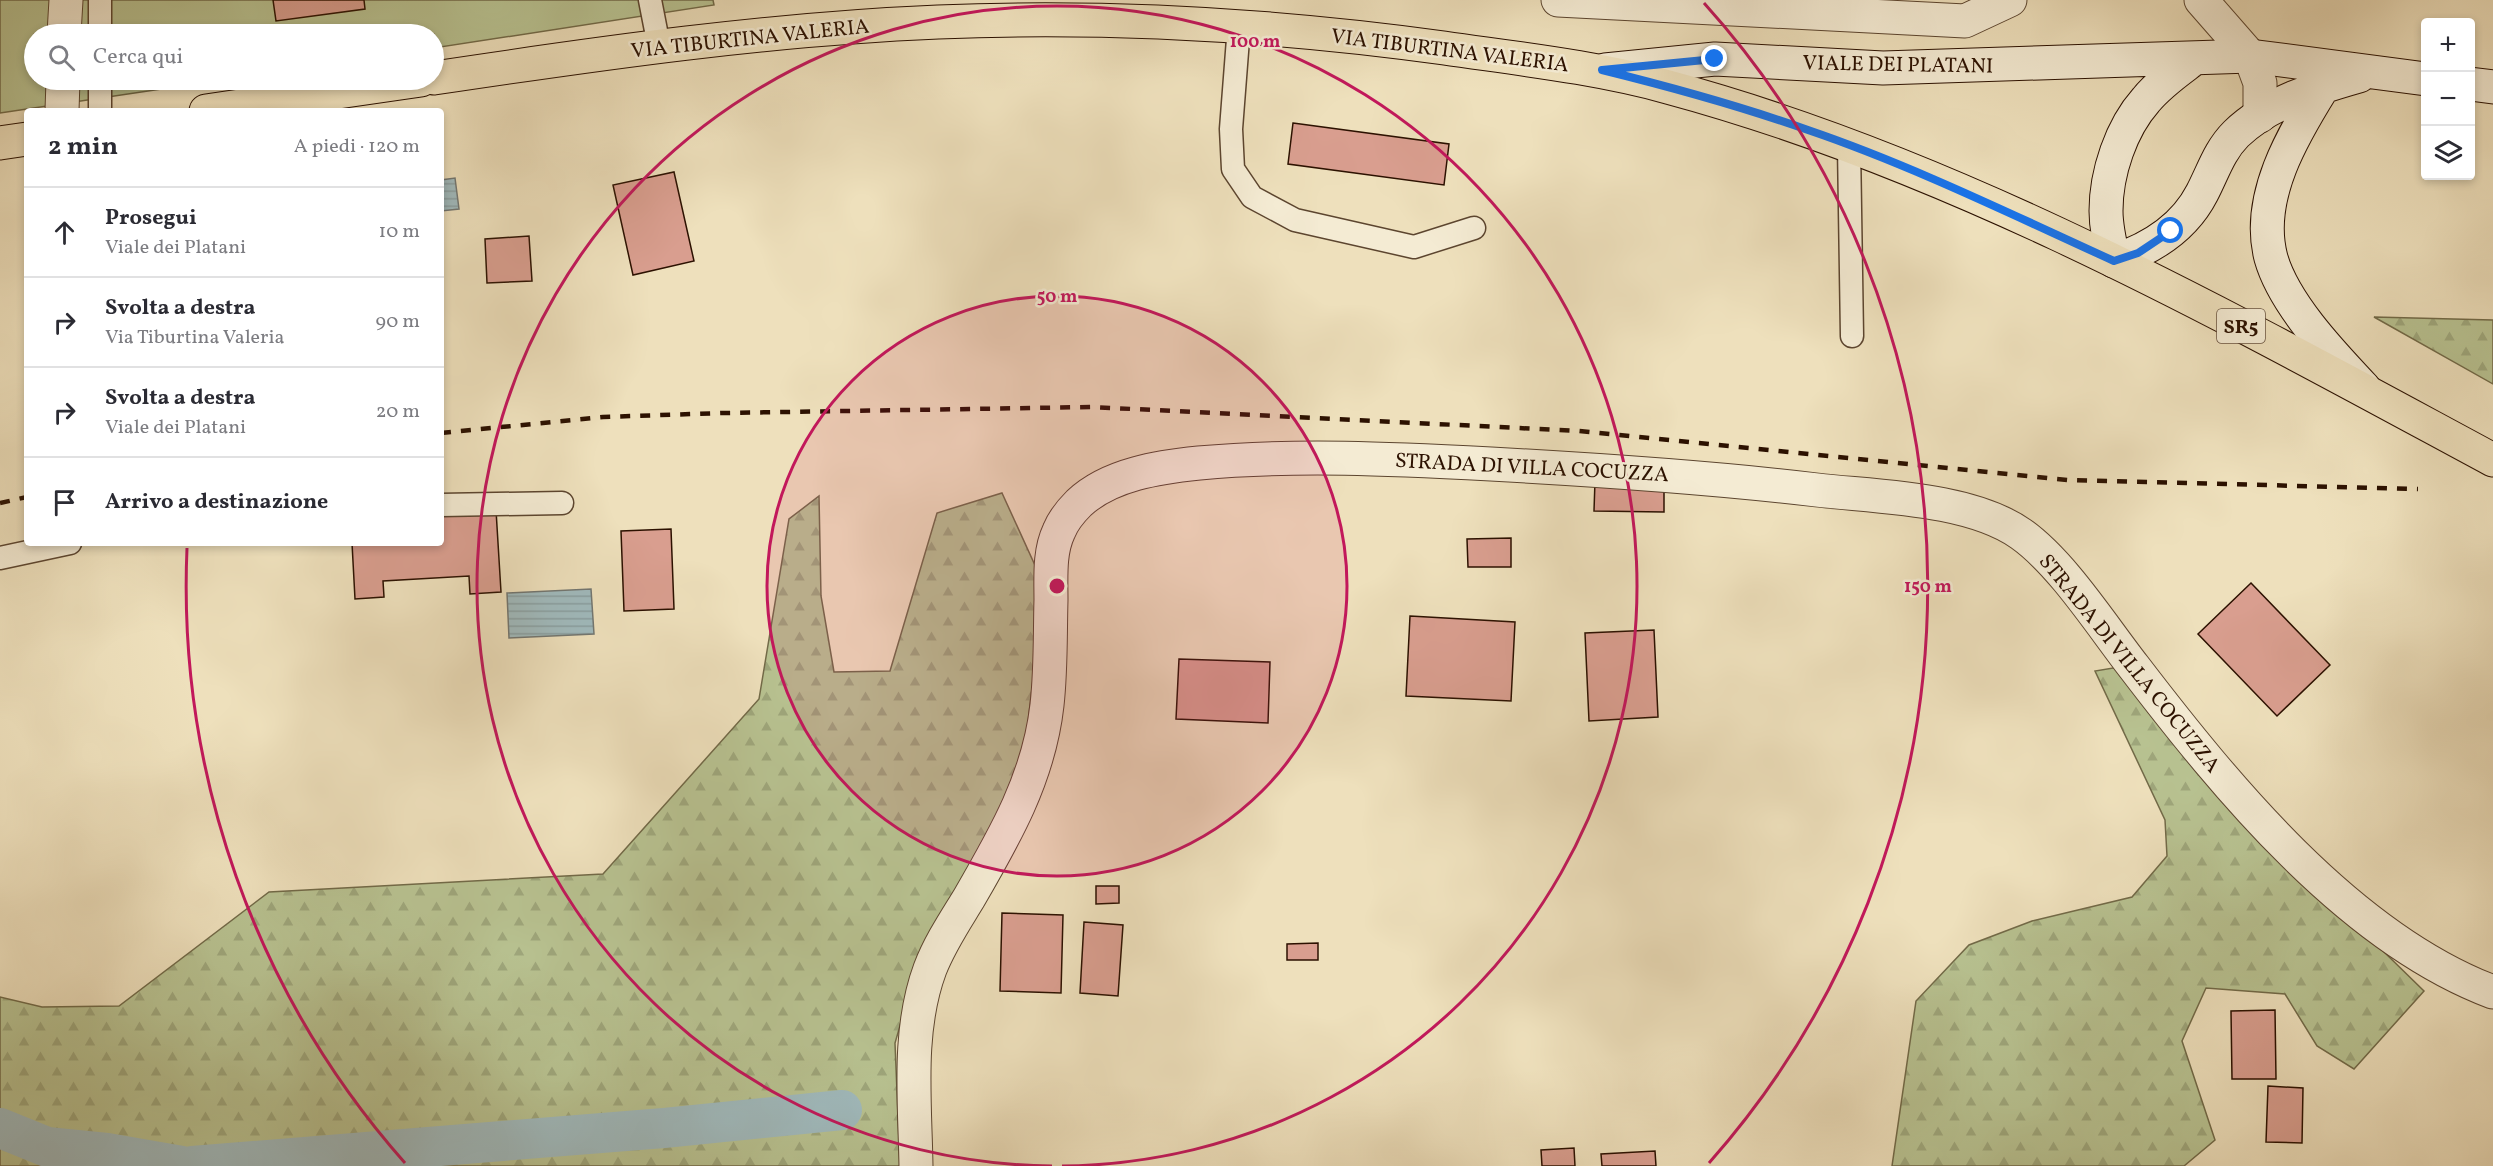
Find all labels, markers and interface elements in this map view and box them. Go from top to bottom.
street label: VIA TIBURTINA VALERIA [630,13,871,66]
map controls [2421,18,2475,180]
button: + [2421,18,2475,72]
street label: VIA TIBURTINA VALERIA [1329,23,1571,81]
search box [24,24,444,90]
text: 100 m [1230,30,1280,55]
icon: search [45,41,78,74]
text: Cerca qui [93,42,183,73]
route end [1701,45,1727,71]
street label: VIALE DEI PLATANI [1802,49,1994,82]
button: − [2421,72,2475,126]
button: layers [2421,126,2475,180]
text: 2 min [48,129,118,165]
text: A piedi · 120 m [294,133,420,161]
text: Prosegui [105,203,197,234]
icon: ahead [48,216,81,249]
route start [2157,217,2183,243]
text: 10 m [379,218,420,246]
text: Viale dei Platani [105,234,246,262]
text: 50 m [1037,285,1077,310]
text: Svolta a destra [105,293,256,324]
icon: right [48,306,81,339]
text: 90 m [376,308,420,336]
road number: SR5 [2217,309,2265,343]
text: Via Tiburtina Valeria [105,324,284,352]
text: Svolta a destra [105,383,256,414]
icon: right [48,396,81,429]
text: 20 m [376,398,420,426]
text: Viale dei Platani [105,414,246,442]
street label: STRADA DI VILLA COCUZZA [1394,447,1670,490]
icon: arrive [48,486,81,519]
text: Arrivo a destinazione [105,487,328,518]
street label: STRADA DI VILLA COCUZZA [2031,548,2226,780]
text: 150 m [1904,575,1952,600]
centre of rings [1047,576,1067,596]

